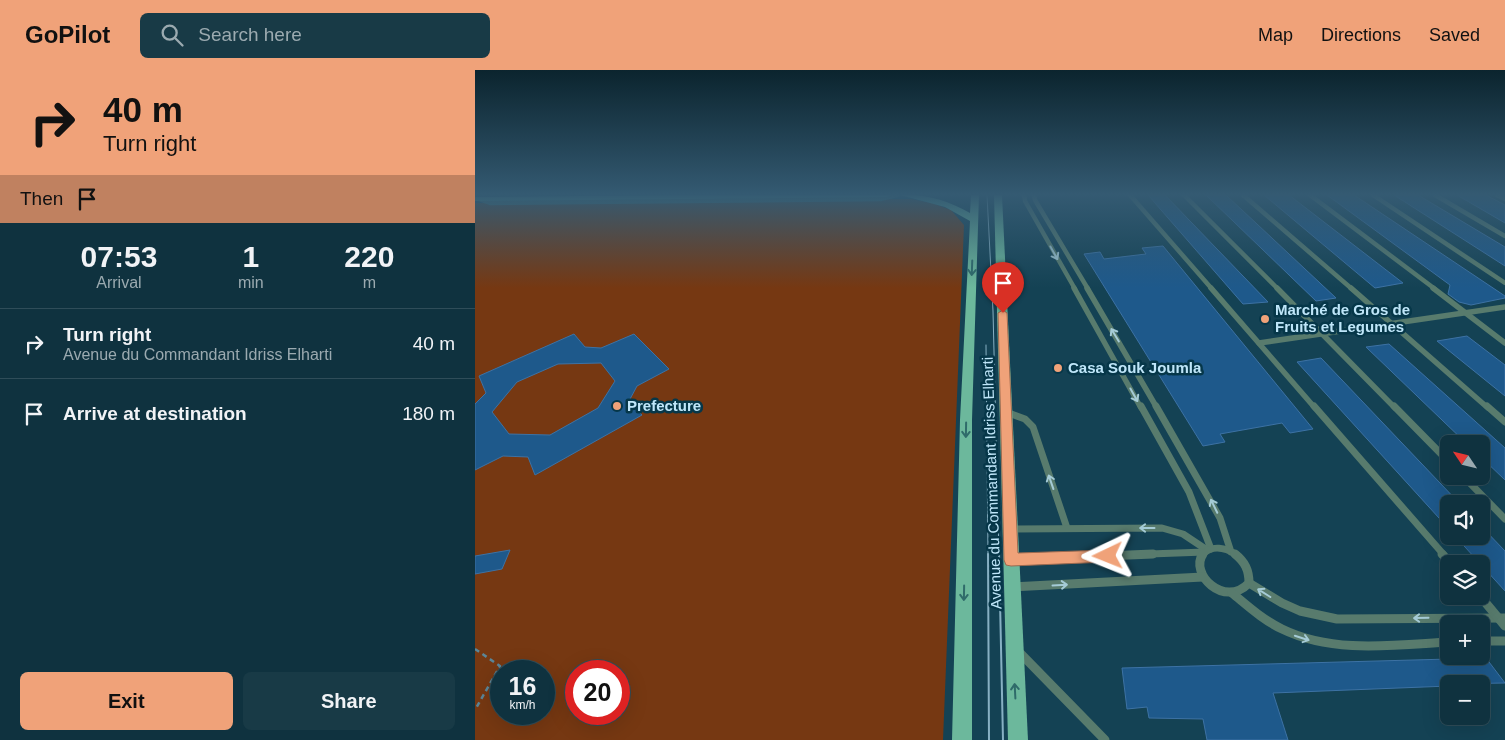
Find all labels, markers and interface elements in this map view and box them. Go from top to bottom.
search box [140,13,490,58]
text: GoPilot [25,21,110,48]
icon: search [158,21,186,49]
text: Search here [198,24,302,45]
text: Map [1258,25,1293,45]
text: Directions [1321,25,1401,45]
text: Saved [1429,25,1480,45]
icon: right [20,90,85,155]
text: 40 m [103,90,183,129]
text: Turn right [103,131,196,156]
icon: arrive [73,185,101,213]
text: Then [20,188,63,209]
text: 07:53 [81,240,157,273]
text: 1 [242,240,259,273]
text: 220 [344,240,394,273]
one-way arrow [1050,245,1059,260]
one-way arrow [967,260,976,276]
pin [982,262,1024,313]
icon: arrive [989,269,1017,297]
text: Arrival [96,274,142,291]
text: min [238,274,264,291]
text: m [363,274,376,291]
place label: Marché de Gros de Fruits et Legumes [1275,301,1410,335]
marker: Marché de Gros de Fruits et Legumes [1259,313,1271,325]
text: Turn right [63,324,151,345]
one-way arrow [1109,329,1119,343]
icon: right [20,330,48,358]
text: 40 m [413,333,455,354]
text: Avenue du Commandant Idriss Elharti [63,346,332,363]
street label: Avenue du Commandant Idriss Elharti [979,357,1004,609]
place label: Casa Souk Joumla [1068,359,1202,376]
marker: Casa Souk Joumla [1052,362,1064,374]
one-way arrow [1129,387,1139,401]
place label: Prefecture [627,397,701,414]
icon: arrive [20,400,48,428]
marker: Prefecture [611,400,623,412]
text: Arrive at destination [63,403,247,424]
text: 180 m [402,403,455,424]
one-way arrow [961,422,971,438]
north arrow [1440,435,1490,485]
map controls [1440,435,1490,725]
one-way arrow [1046,475,1055,490]
button: sound [1440,495,1490,545]
one-way arrow [1209,499,1218,514]
one-way arrow [1140,523,1156,533]
position arrow [1081,529,1133,581]
button: layers [1440,555,1490,605]
one-way arrow [1052,580,1068,589]
one-way arrow [959,584,969,601]
one-way arrow [1258,587,1272,597]
one-way arrow [1414,614,1430,623]
button: + [1440,615,1490,665]
one-way arrow [1294,633,1310,643]
speed limit sign: 20 [565,660,630,725]
button: Exit [20,672,233,730]
button: Share [243,672,455,730]
text: 16 [509,672,536,700]
button: − [1440,675,1490,725]
one-way arrow [1011,684,1020,700]
text: km/h [509,698,536,712]

